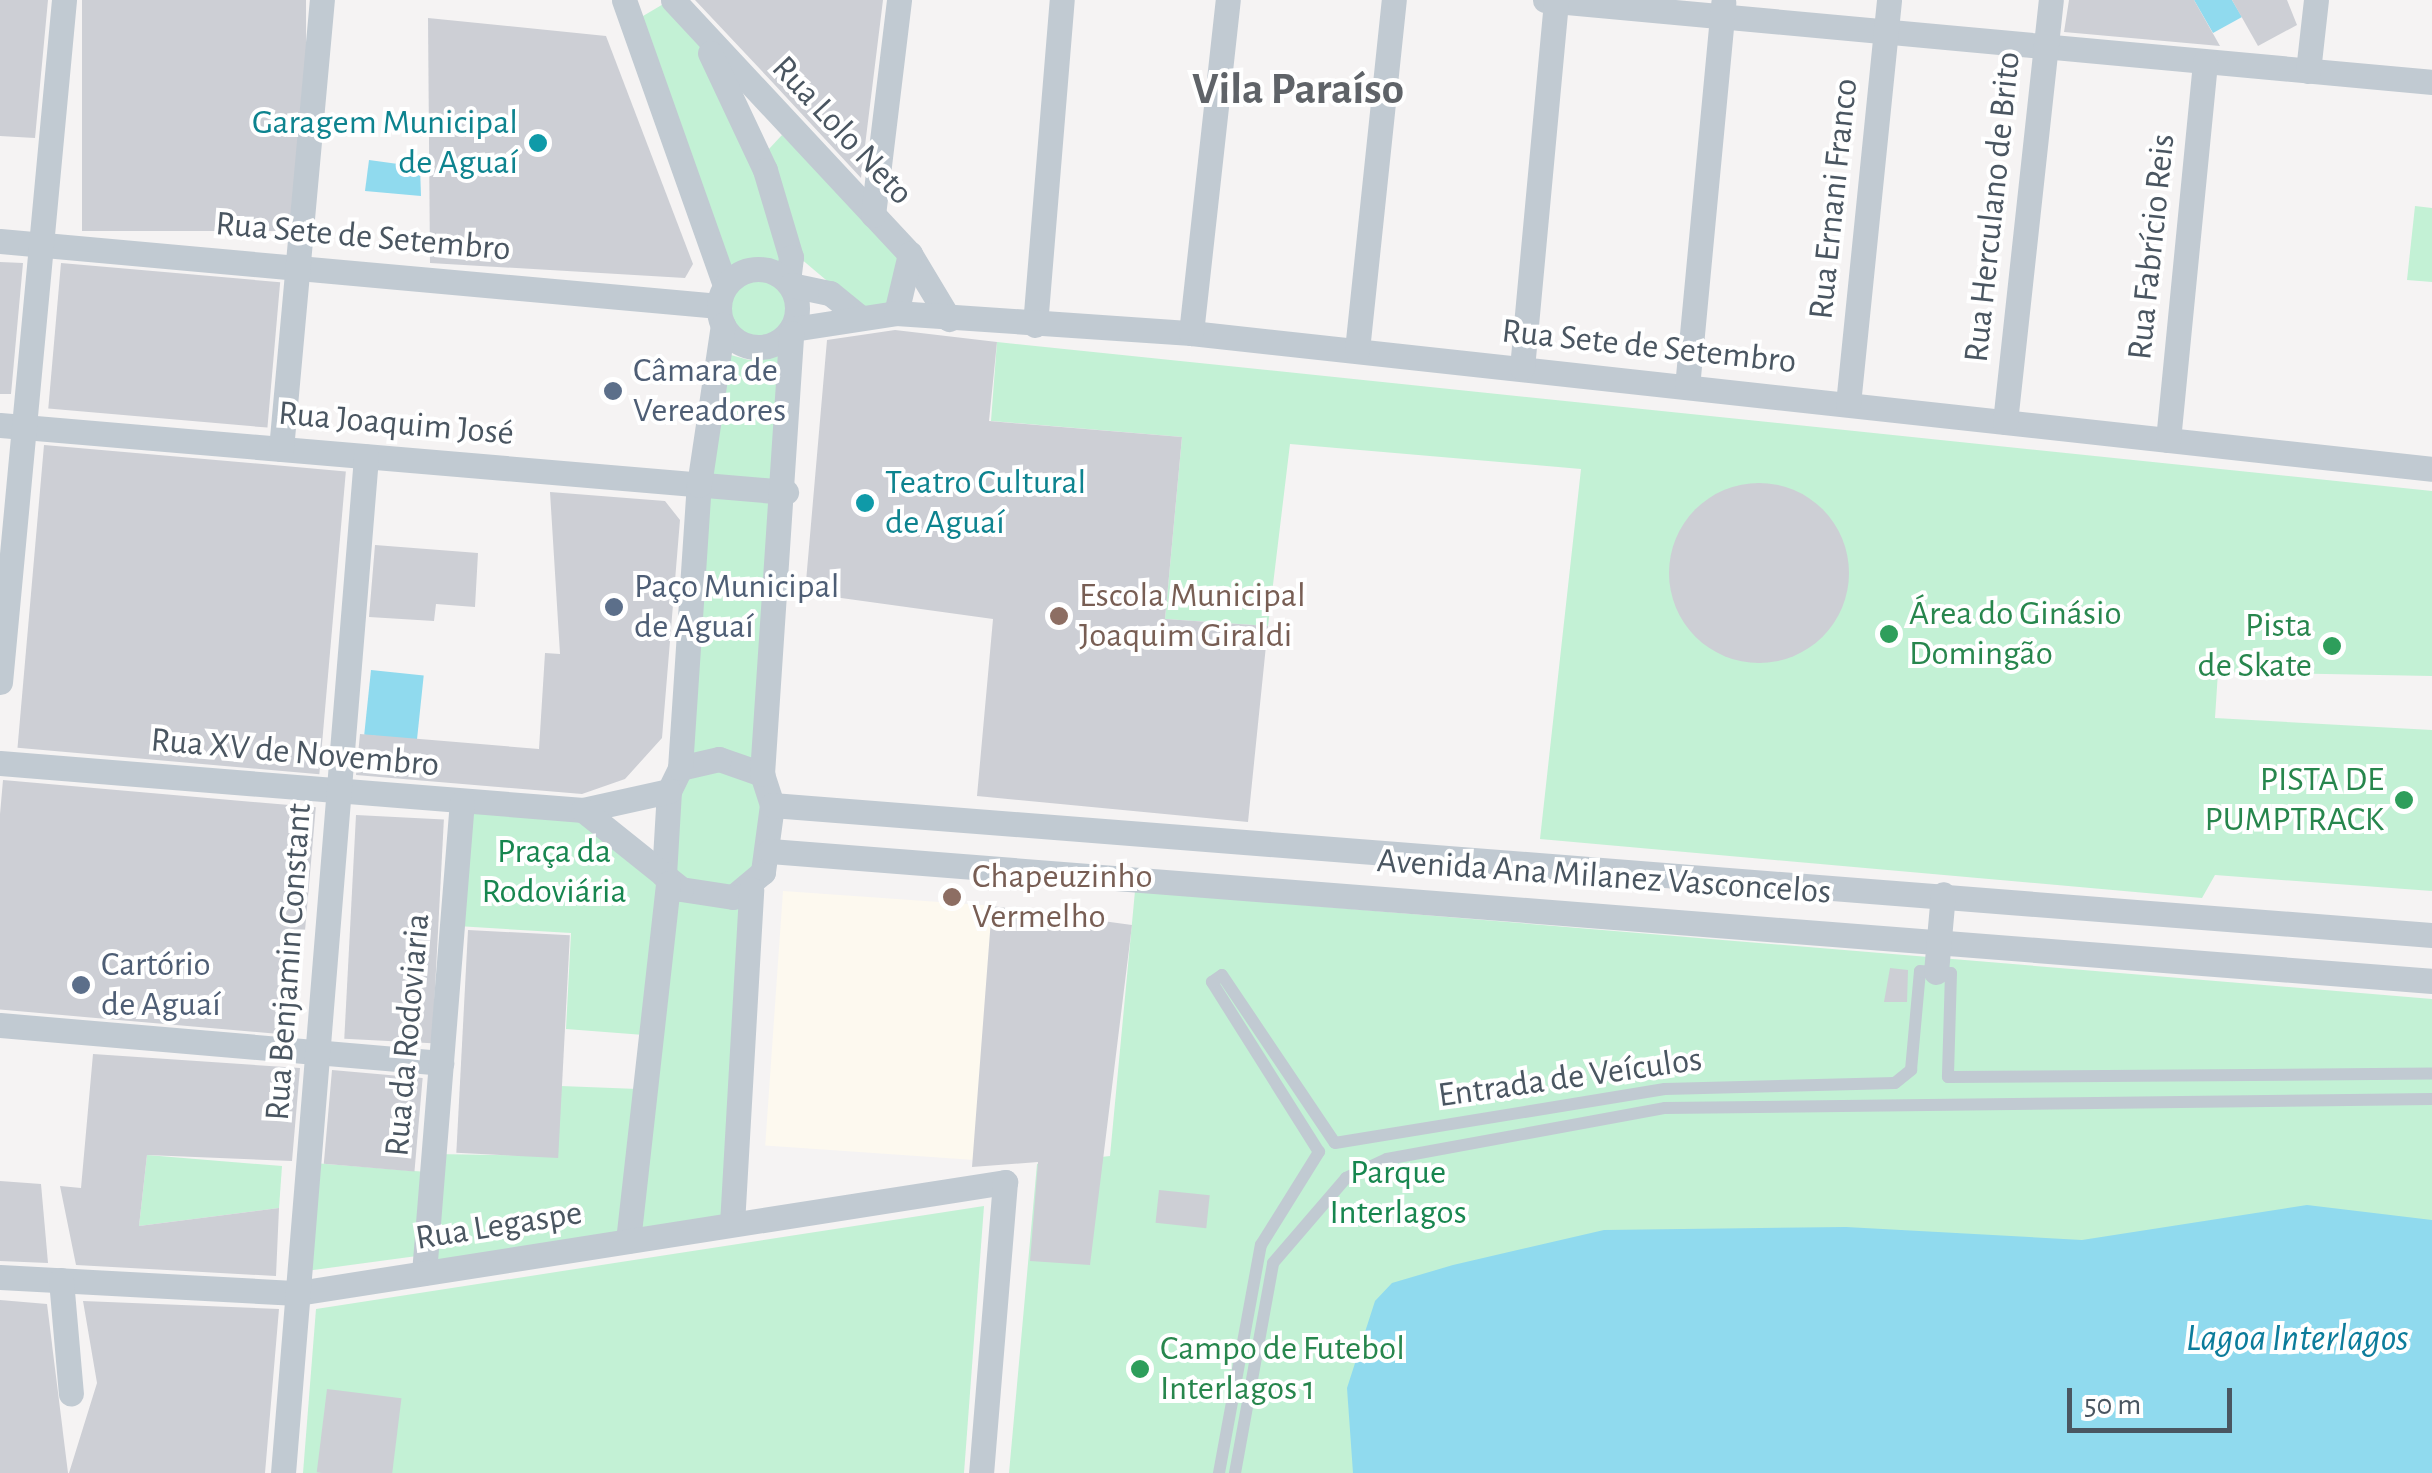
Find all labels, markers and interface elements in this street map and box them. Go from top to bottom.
street label: Rua Lolo Neto [762,48,922,214]
street label: Rua Herculano de Brito [1956,50,2030,364]
district label: Vila Paraíso [1192,63,1404,117]
street label: Rua Ernani Franco [1800,77,1868,321]
place label: Garagem Municipal de Aguaí [252,102,518,184]
marker: Garagem Municipal de Aguaí [527,132,549,154]
street label: Rua Fabrício Reis [2119,132,2185,362]
street label: Rua Sete de Setembro [214,203,512,271]
street label: Rua Sete de Setembro [1500,311,1798,383]
place label: Câmara de Vereadores [633,350,786,432]
marker: Câmara de Vereadores [602,380,624,402]
street label: Rua Joaquim José [276,393,516,455]
place label: Teatro Cultural de Aguaí [885,462,1086,544]
marker: Teatro Cultural de Aguaí [854,492,876,514]
place label: Paço Municipal de Aguaí [634,566,839,648]
place label: Escola Municipal Joaquim Giraldi [1079,575,1306,657]
place label: Área do Ginásio Domingão [1909,593,2122,675]
marker: Paço Municipal de Aguaí [603,596,625,618]
marker: Escola Municipal Joaquim Giraldi [1048,605,1070,627]
place label: Pista de Skate [2198,605,2312,687]
marker: Área do Ginásio Domingão [1878,623,1900,645]
marker: Pista de Skate [2321,635,2343,657]
street label: Rua XV de Novembro [149,719,441,787]
place label: PISTA DE PUMPTRACK [2204,759,2384,841]
marker: PISTA DE PUMPTRACK [2393,789,2415,811]
street label: Rua Benjamin Constant [257,802,321,1122]
park label: Praça da Rodoviária [481,831,627,913]
street label: Avenida Ana Milanez Vasconcelos [1376,840,1832,914]
place label: Chapeuzinho Vermelho [972,856,1153,938]
marker: Chapeuzinho Vermelho [941,886,963,908]
street label: Rua da Rodoviaria [376,912,440,1158]
place label: Cartório de Aguaí [101,944,221,1026]
marker: Cartório de Aguaí [70,974,92,996]
street label: Entrada de Veículos [1435,1039,1705,1117]
park label: Parque Interlagos [1329,1152,1467,1234]
street label: Rua Legaspe [413,1192,585,1260]
water label: Lagoa Interlagos [2186,1317,2408,1363]
place label: Campo de Futebol Interlagos 1 [1160,1328,1405,1410]
marker: Campo de Futebol Interlagos 1 [1129,1358,1151,1380]
scale bar [2072,1368,2237,1430]
text: 50 m [2084,1390,2141,1420]

